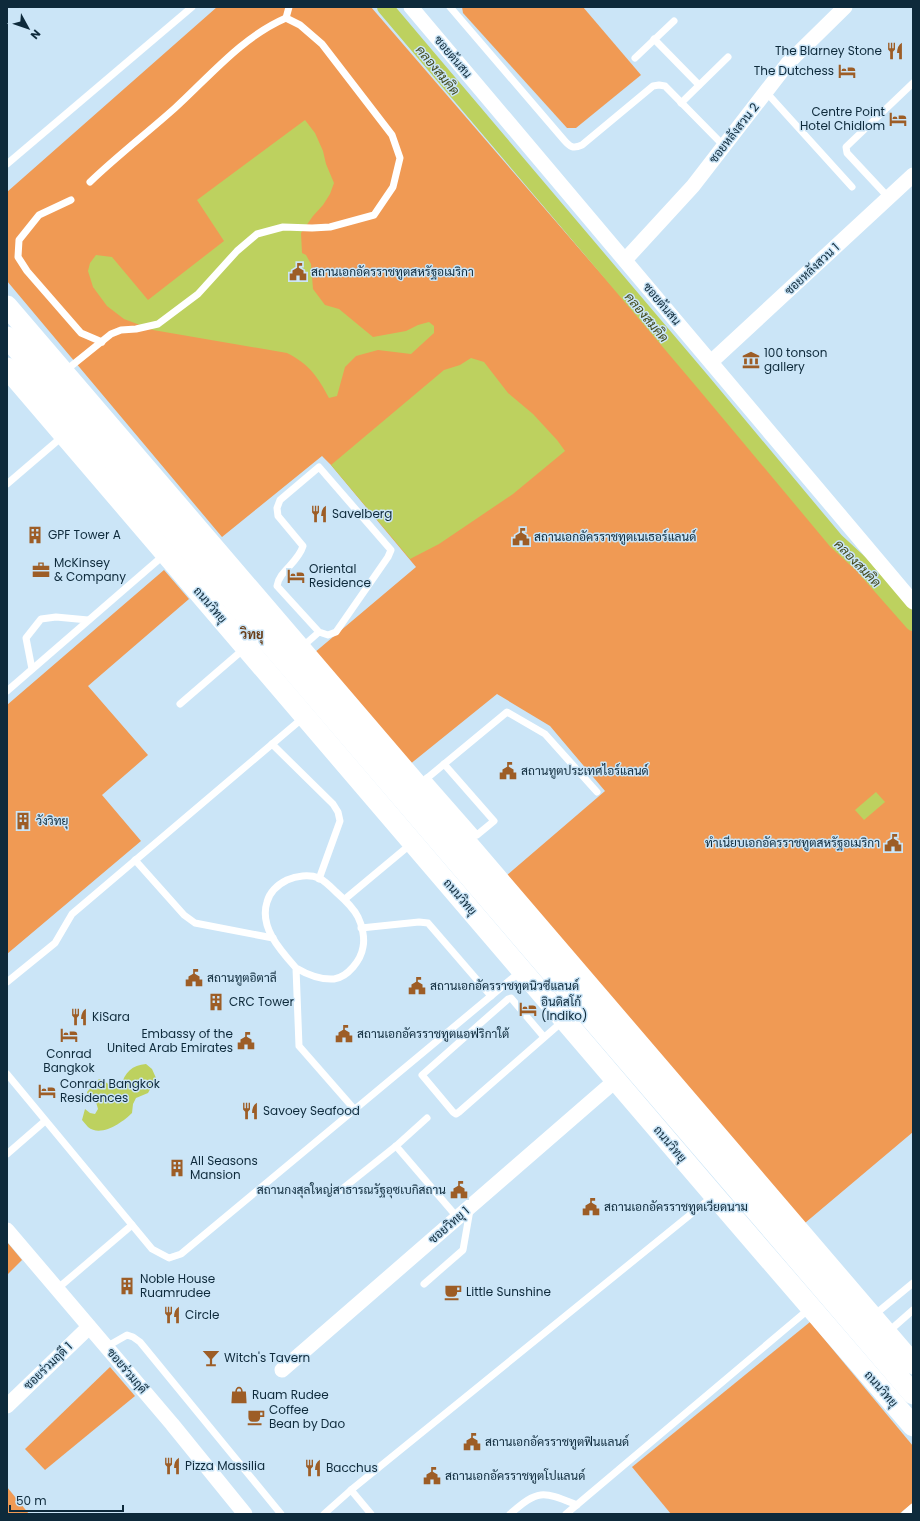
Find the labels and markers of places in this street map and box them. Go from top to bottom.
restaurant icon: The Blarney Stone [885,41,905,61]
place label: The Blarney Stone [775,42,882,59]
hotel icon: The Dutchess [837,61,857,81]
place label: The Dutchess [754,62,834,79]
place label: Centre Point Hotel Chidlom [800,103,885,134]
hotel icon: Centre Point Hotel Chidlom [888,109,908,129]
public building icon: สถานเอกอัครราชทูตสหรัฐอเมริกา [288,262,308,282]
place label: สถานเอกอัครราชทูตสหรัฐอเมริกา [311,263,474,280]
place label: 100 tonson gallery [764,344,827,375]
museum icon: 100 tonson gallery [741,350,761,370]
restaurant icon: Savelberg [309,504,329,524]
place label: Savelberg [332,505,392,522]
building icon: GPF Tower A [25,525,45,545]
place label: GPF Tower A [48,526,121,543]
public building icon: สถานเอกอัครราชทูตเนเธอร์แลนด์ [511,527,531,547]
place label: สถานเอกอัครราชทูตเนเธอร์แลนด์ [534,528,696,545]
place label: McKinsey & Company [54,554,126,585]
office icon: McKinsey & Company [31,560,51,580]
place label: Oriental Residence [309,560,371,591]
hotel icon: Oriental Residence [286,566,306,586]
public building icon: สถานทูตประเทศไอร์แลนด์ [498,761,518,781]
place label: สถานทูตประเทศไอร์แลนด์ [521,762,649,779]
building icon: วังวิทยุ [13,811,33,831]
place label: วังวิทยุ [36,812,68,830]
public building icon: ทำเนียบเอกอัครราชทูตสหรัฐอเมริกา [883,833,903,853]
place label: ทำเนียบเอกอัครราชทูตสหรัฐอเมริกา [705,834,880,851]
public building icon: สถานทูตอิตาลี [184,968,204,988]
place label: สถานทูตอิตาลี [207,969,277,986]
public building icon: สถานเอกอัครราชทูตนิวซีแลนด์ [407,976,427,996]
place label: สถานเอกอัครราชทูตนิวซีแลนด์ [430,977,579,994]
building icon: CRC Tower [206,992,226,1012]
place label: CRC Tower [229,993,294,1010]
place label: อินดิสโก้ (Indiko) [541,993,587,1024]
hotel icon: อินดิสโก้ (Indiko) [518,999,538,1019]
restaurant icon: KiSara [69,1007,89,1027]
place label: KiSara [92,1008,130,1025]
public building icon: สถานเอกอัครราชทูตแอฟริกาใต้ [334,1024,354,1044]
hotel icon: Conrad Bangkok [59,1025,79,1045]
place label: Embassy of the United Arab Emirates [107,1025,233,1056]
place label: สถานเอกอัครราชทูตแอฟริกาใต้ [357,1025,510,1042]
public building icon: Embassy of the United Arab Emirates [236,1031,256,1051]
place label: Conrad Bangkok [43,1045,95,1076]
place label: Conrad Bangkok Residences [60,1075,161,1106]
hotel icon: Conrad Bangkok Residences [37,1081,57,1101]
restaurant icon: Savoey Seafood [240,1101,260,1121]
place label: Savoey Seafood [263,1102,360,1119]
place label: All Seasons Mansion [190,1152,258,1183]
building icon: All Seasons Mansion [167,1158,187,1178]
public building icon: สถานกงสุลใหญ่สาธารณรัฐอุซเบกิสถาน [449,1180,469,1200]
place label: สถานกงสุลใหญ่สาธารณรัฐอุซเบกิสถาน [257,1181,446,1199]
public building icon: สถานเอกอัครราชทูตเวียดนาม [581,1197,601,1217]
place label: สถานเอกอัครราชทูตเวียดนาม [604,1198,748,1215]
place label: Noble House Ruamrudee [140,1270,215,1301]
building icon: Noble House Ruamrudee [117,1276,137,1296]
cafe icon: Little Sunshine [443,1282,463,1302]
place label: Little Sunshine [466,1283,551,1300]
restaurant icon: Circle [162,1305,182,1325]
place label: Circle [185,1306,219,1323]
bar icon: Witch's Tavern [201,1348,221,1368]
place label: Witch's Tavern [224,1349,310,1366]
shop icon: Ruam Rudee [229,1385,249,1405]
place label: Ruam Rudee [252,1386,329,1403]
place label: Coffee Bean by Dao [269,1401,345,1432]
cafe icon: Coffee Bean by Dao [246,1407,266,1427]
public building icon: สถานเอกอัครราชทูตฟินแลนด์ [462,1432,482,1452]
place label: สถานเอกอัครราชทูตฟินแลนด์ [485,1433,629,1450]
restaurant icon: Pizza Massilia [162,1456,182,1476]
place label: Pizza Massilia [185,1457,265,1474]
restaurant icon: Bacchus [303,1458,323,1478]
place label: Bacchus [326,1459,378,1476]
public building icon: สถานเอกอัครราชทูตโปแลนด์ [422,1466,442,1486]
place label: สถานเอกอัครราชทูตโปแลนด์ [445,1467,585,1484]

